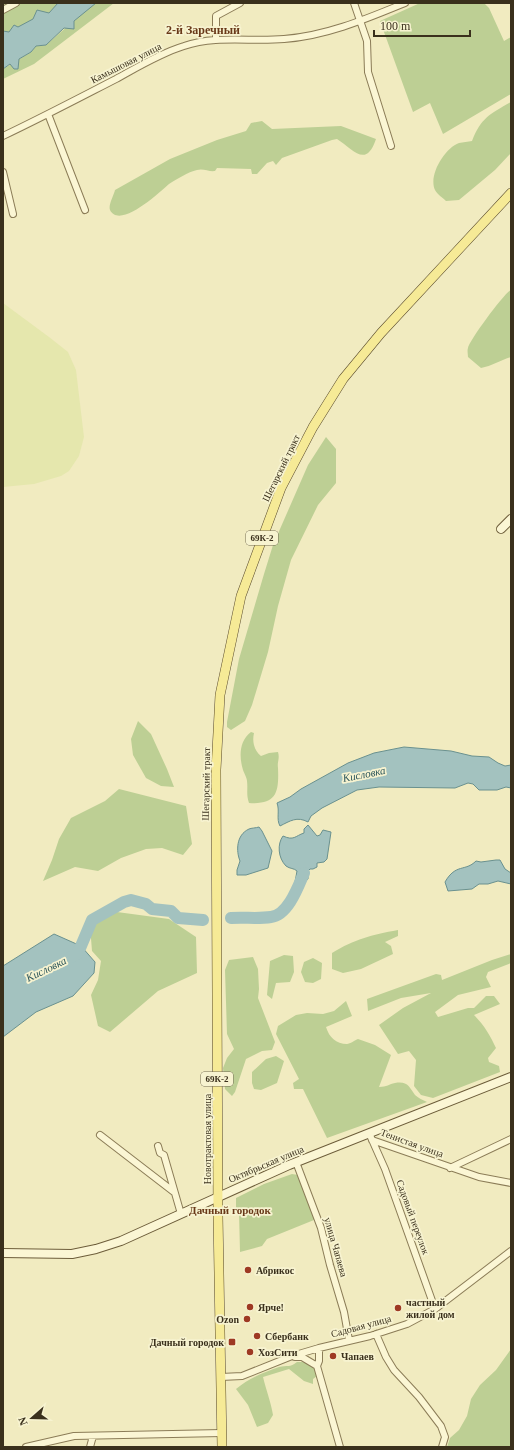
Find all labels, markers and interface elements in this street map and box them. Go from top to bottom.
scale bar [374,12,470,38]
text: 100 m [380,19,411,33]
district label: 2-й Заречный [166,23,240,37]
street label: Камышовая улица [89,40,164,86]
street label: Шегарский тракт [260,432,302,503]
road number: 69К-2 [246,531,278,545]
street label: Шегарский тракт [200,746,212,821]
water label: Кисловка [341,764,387,784]
water label: Кисловка [23,954,69,984]
road number: 69К-2 [201,1072,233,1086]
street label: Новотрактовая улица [202,1093,213,1184]
street label: Тенистая улица [379,1127,445,1160]
street label: Октябрьская улица [227,1143,306,1185]
street label: Садовый переулок [394,1178,432,1256]
district label: Дачный городок [189,1204,272,1216]
street label: улица Чапаева [322,1216,350,1278]
marker: Абрикос [243,1265,253,1275]
place label: Абрикос [256,1265,295,1276]
place label: частный жилой дом [406,1297,455,1320]
marker: Ярче! [245,1302,255,1312]
place label: Ярче! [258,1302,284,1313]
marker: частный жилой дом [393,1303,403,1313]
street label: Садовая улица [330,1313,393,1339]
place label: Ozon [216,1314,239,1325]
marker: Ozon [242,1314,252,1324]
marker: Сбербанк [252,1331,262,1341]
place label: Сбербанк [265,1331,309,1342]
place label: Дачный городок [150,1337,224,1348]
marker: Дачный городок [227,1337,237,1347]
marker: ХозСити [245,1347,255,1357]
place label: ХозСити [258,1347,298,1358]
marker: Чапаев [328,1351,338,1361]
place label: Чапаев [341,1351,374,1362]
north arrow [12,1398,52,1438]
text: N [16,1416,30,1427]

